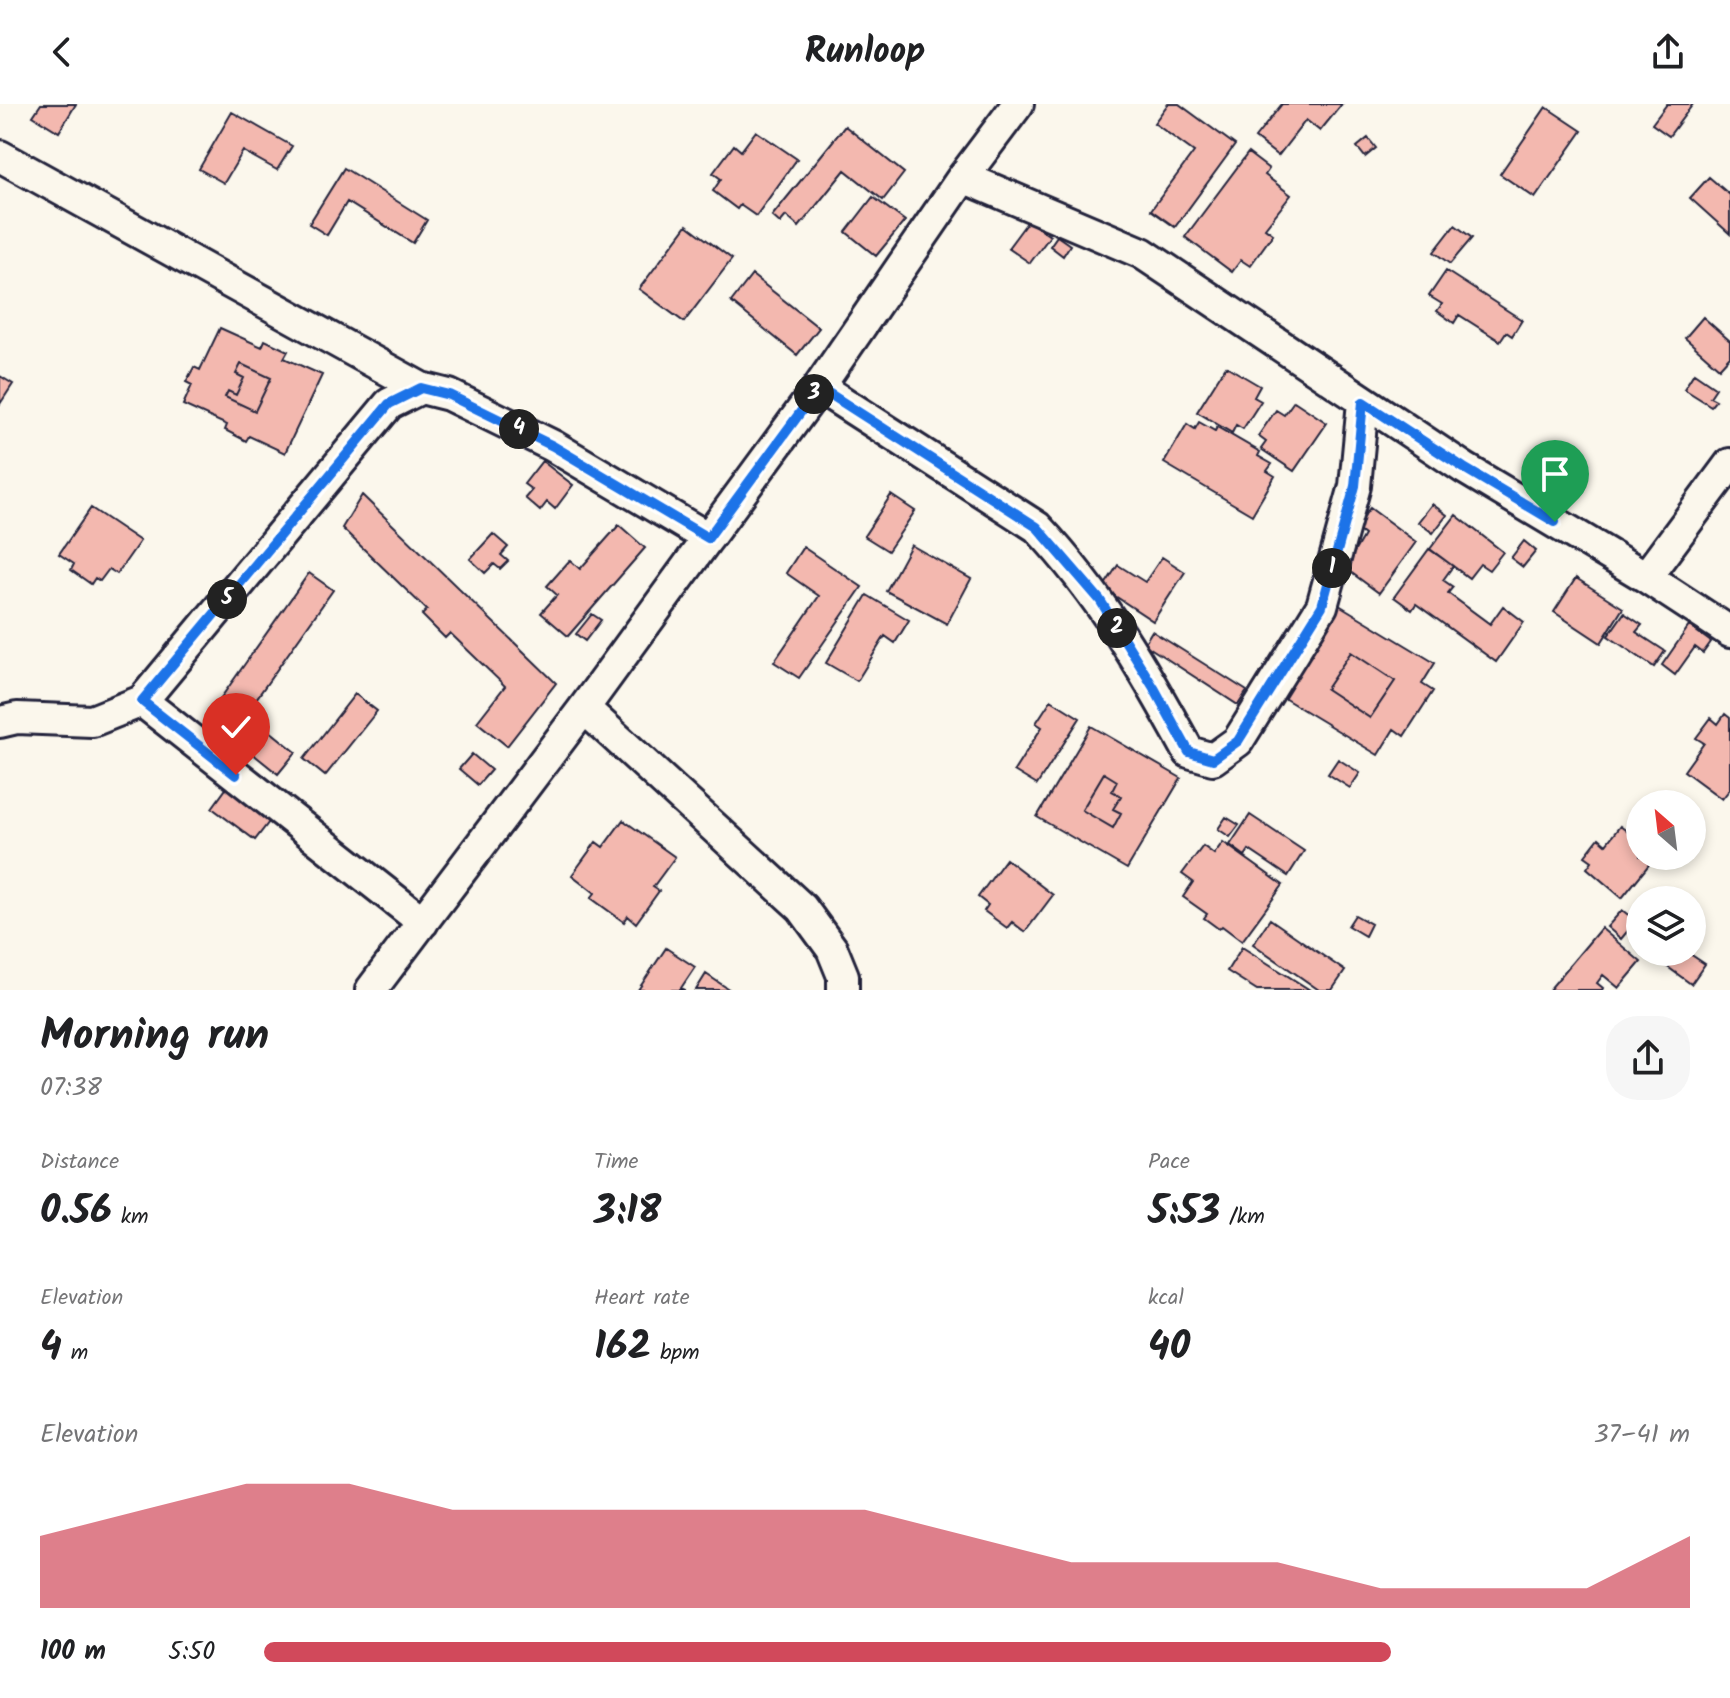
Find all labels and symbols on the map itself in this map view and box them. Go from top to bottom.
pin: 3 [794,374,834,414]
pin: 4 [499,409,539,449]
pin [1521,440,1589,522]
pin: 1 [1312,548,1352,588]
pin: 5 [207,579,247,619]
pin: 2 [1097,608,1137,648]
pin [202,693,270,775]
north arrow [1626,790,1706,870]

